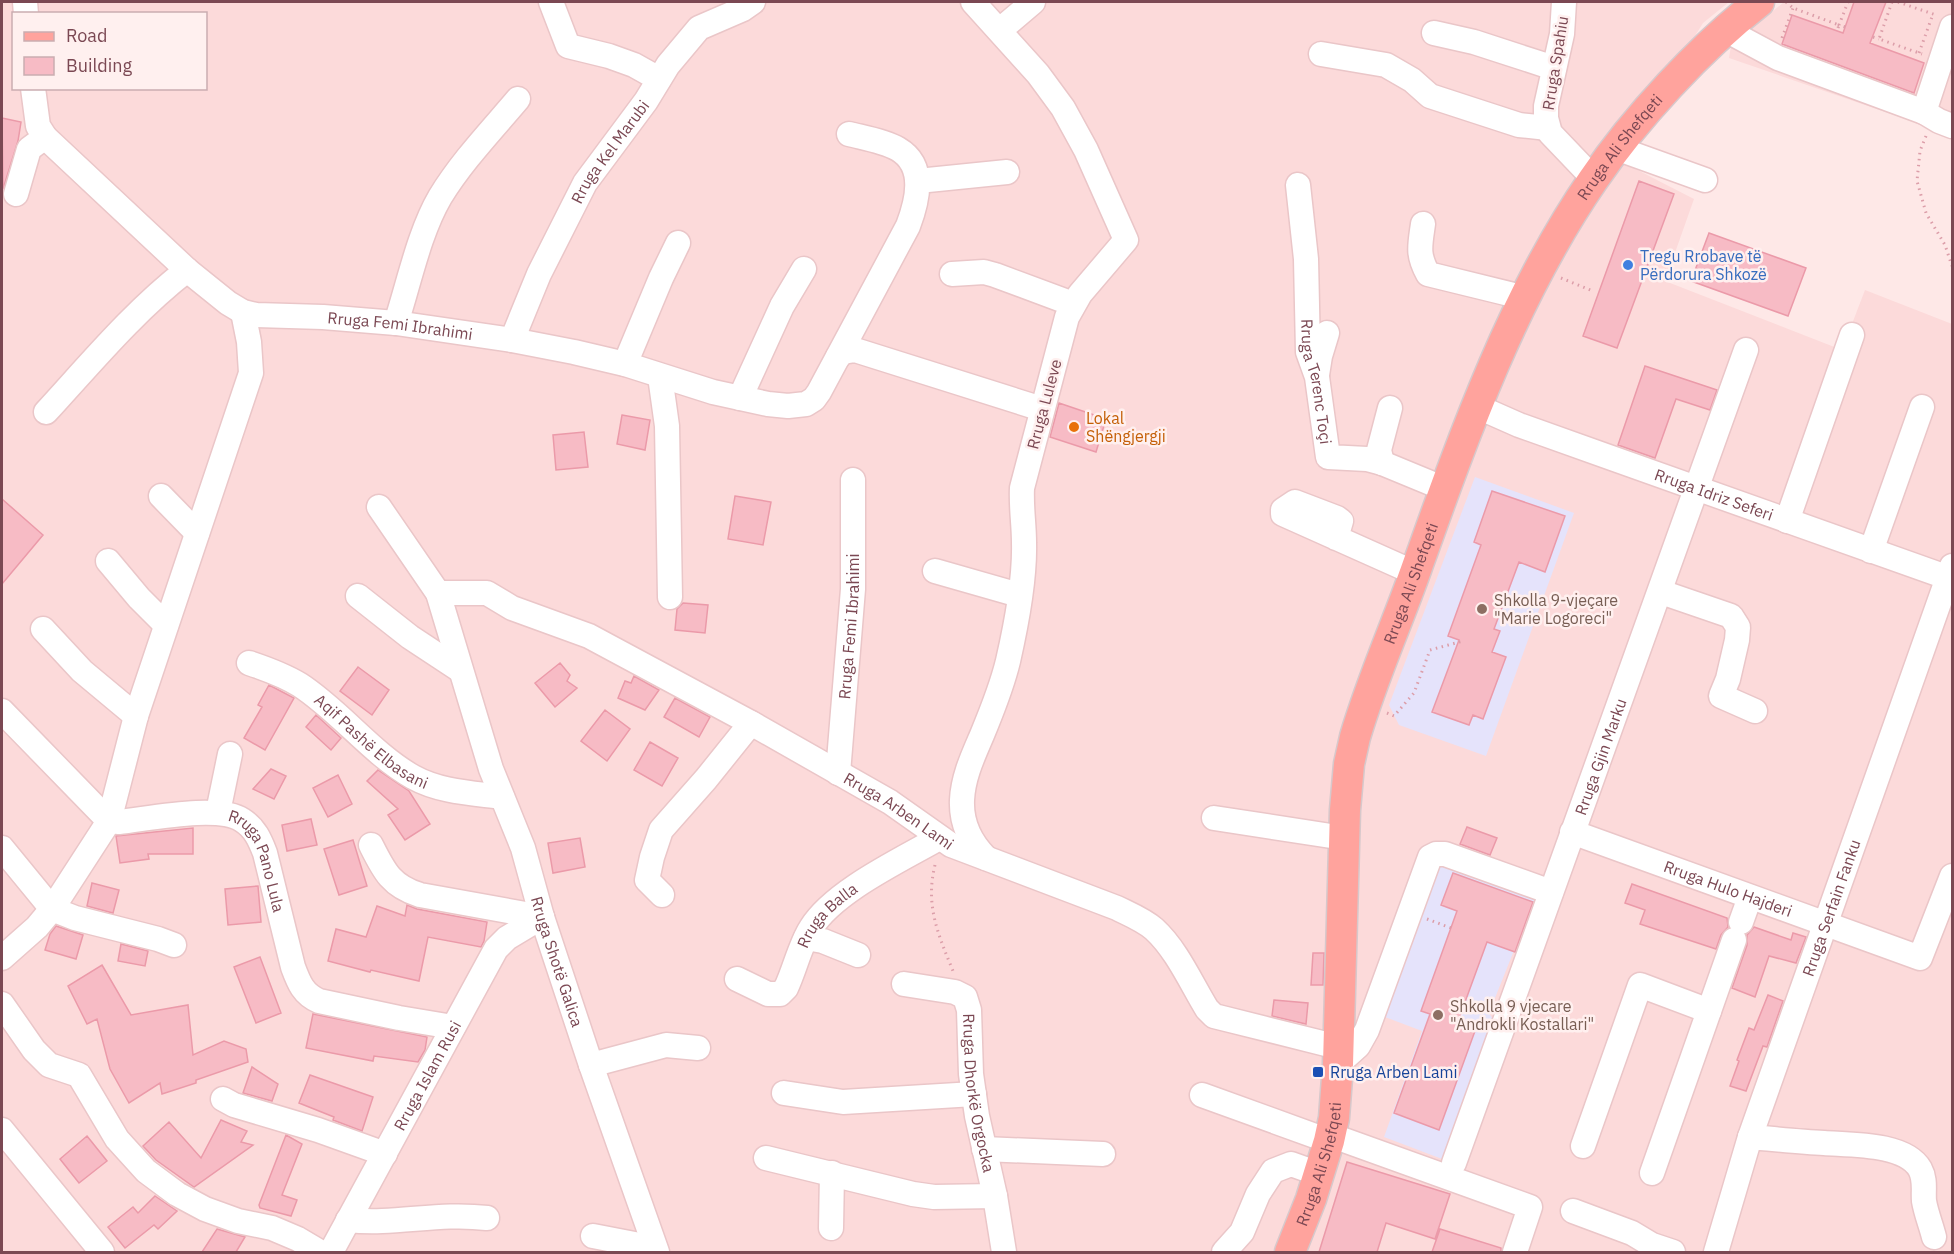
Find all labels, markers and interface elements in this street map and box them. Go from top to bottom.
legend [12,12,207,90]
street label: Rruga Spahiu [1538,14,1572,112]
text: Road [66,24,107,47]
text: Building [66,54,133,77]
street label: Rruga Ali Shefqeti [1572,90,1666,204]
street label: Rruga Kel Marubi [566,96,653,207]
place label: Tregu Rrobave të Përdorura Shkozë [1640,246,1767,284]
marker: Tregu Rrobave të Përdorura Shkozë [1621,258,1635,272]
street label: Rruga Femi Ibrahimi [327,307,474,344]
street label: Rruga Terenc Toçi [1297,319,1336,445]
street label: Rruga Luleve [1022,357,1066,451]
place label: Lokal Shëngjergji [1086,408,1166,446]
marker: Lokal Shëngjergji [1067,420,1081,434]
street label: Rruga Idriz Seferi [1652,464,1776,525]
street label: Rruga Ali Shefqeti [1379,520,1442,647]
street label: Rruga Femi Ibrahimi [834,554,863,700]
place label: Shkolla 9-vjeçare "Marie Logoreci" [1494,590,1618,628]
marker: Shkolla 9-vjeçare "Marie Logoreci" [1475,602,1489,616]
street label: Aqif Pashë Elbasani [311,689,431,793]
street label: Rruga Gjin Marku [1570,695,1631,818]
street label: Rruga Arben Lami [840,768,958,854]
street label: Rruga Pano Lula [226,805,289,915]
street label: Rruga Serfain Fanku [1798,837,1864,979]
street label: Rruga Hulo Hajderi [1661,856,1795,921]
street label: Rruga Balla [792,878,861,951]
street label: Rruga Shotë Galica [527,894,588,1030]
place label: Shkolla 9 vjecare "Androkli Kostallari" [1450,996,1594,1034]
marker: Shkolla 9 vjecare "Androkli Kostallari" [1431,1008,1445,1022]
street label: Rruga Dhorkë Orgocka [959,1013,999,1175]
street label: Rruga Islam Rusi [389,1017,465,1134]
place label: Rruga Arben Lami [1330,1062,1458,1082]
marker: Rruga Arben Lami [1311,1065,1325,1079]
street label: Rruga Ali Shefqeti [1291,1101,1345,1229]

